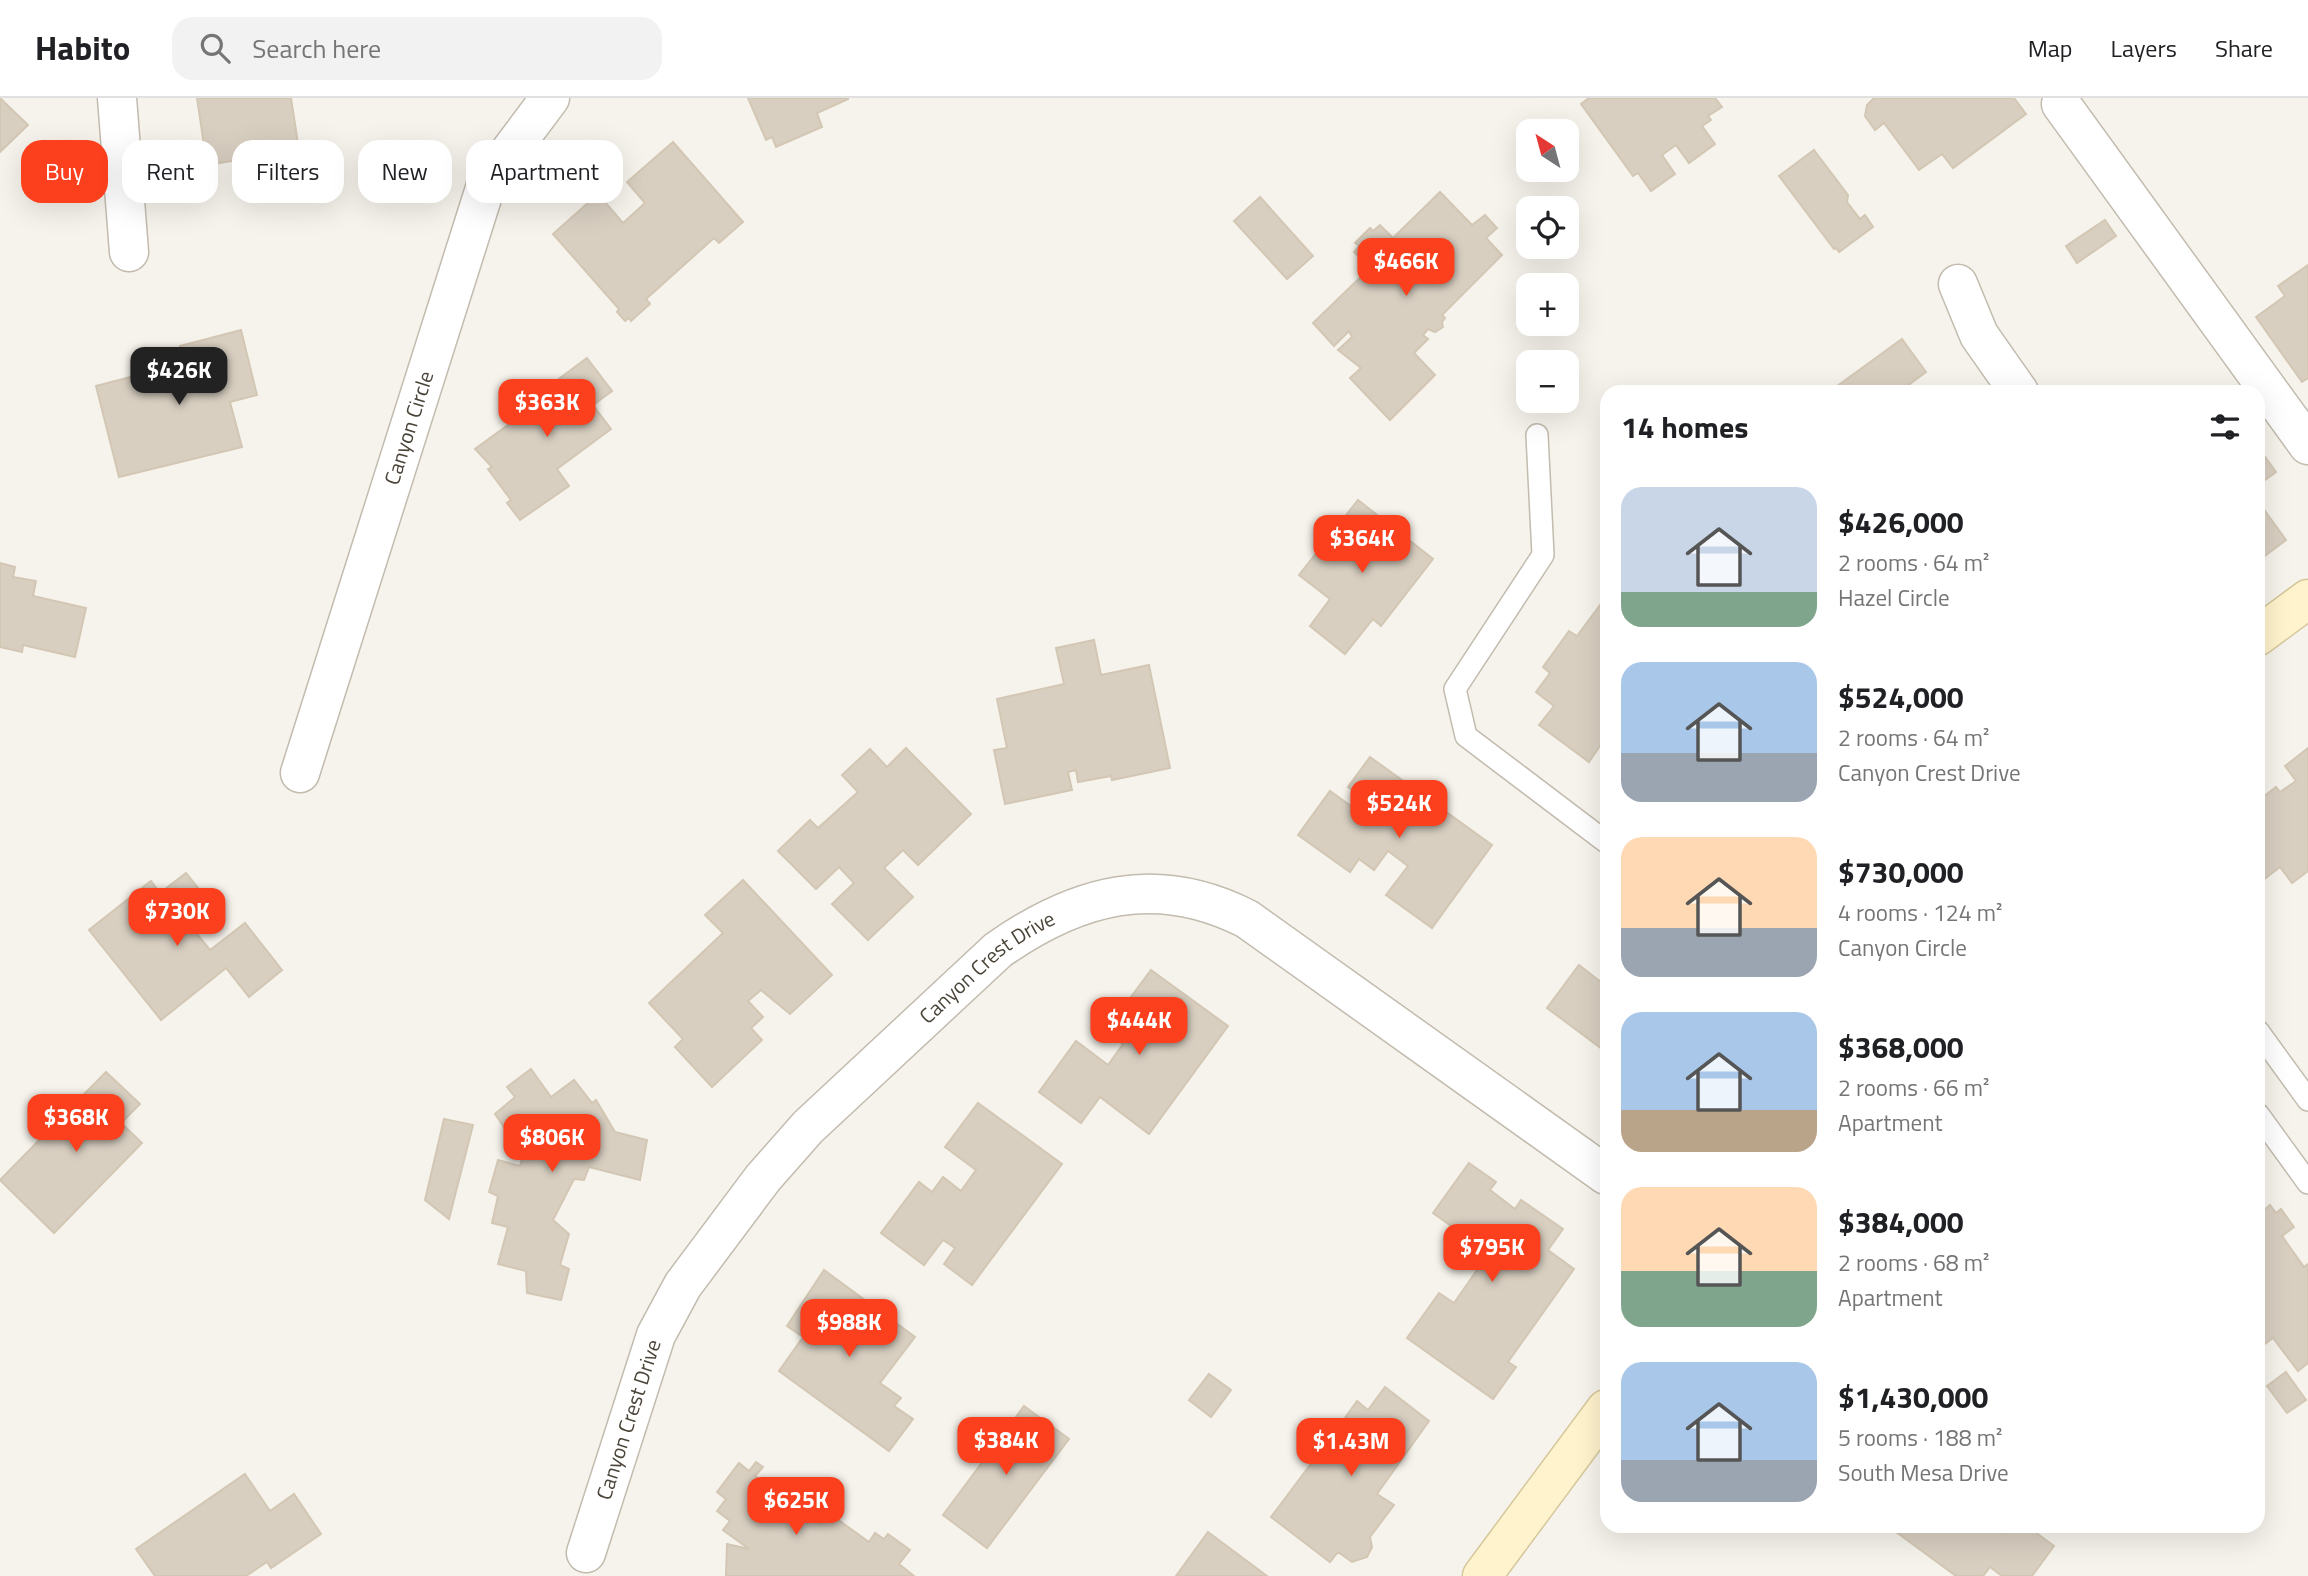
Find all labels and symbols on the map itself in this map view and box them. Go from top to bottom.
north arrow [1516,119,1578,182]
pin: $466K [1357,238,1455,298]
pin: $426K [130,348,228,407]
street label: Canyon Circle [375,367,441,489]
pin: $363K [498,380,596,439]
pin: $364K [1313,516,1411,575]
pin: $524K [1350,780,1448,840]
pin: $730K [128,888,226,948]
street label: Canyon Crest Drive [911,902,1060,1031]
pin: $444K [1090,998,1188,1057]
pin: $368K [27,1094,125,1154]
pin: $806K [503,1114,601,1174]
pin: $795K [1443,1224,1541,1284]
pin: $988K [800,1300,898,1359]
street label: Canyon Crest Drive [587,1335,669,1504]
pin: $384K [957,1418,1055,1477]
pin: $1.43M [1294,1418,1408,1478]
pin: $625K [747,1478,845,1537]

